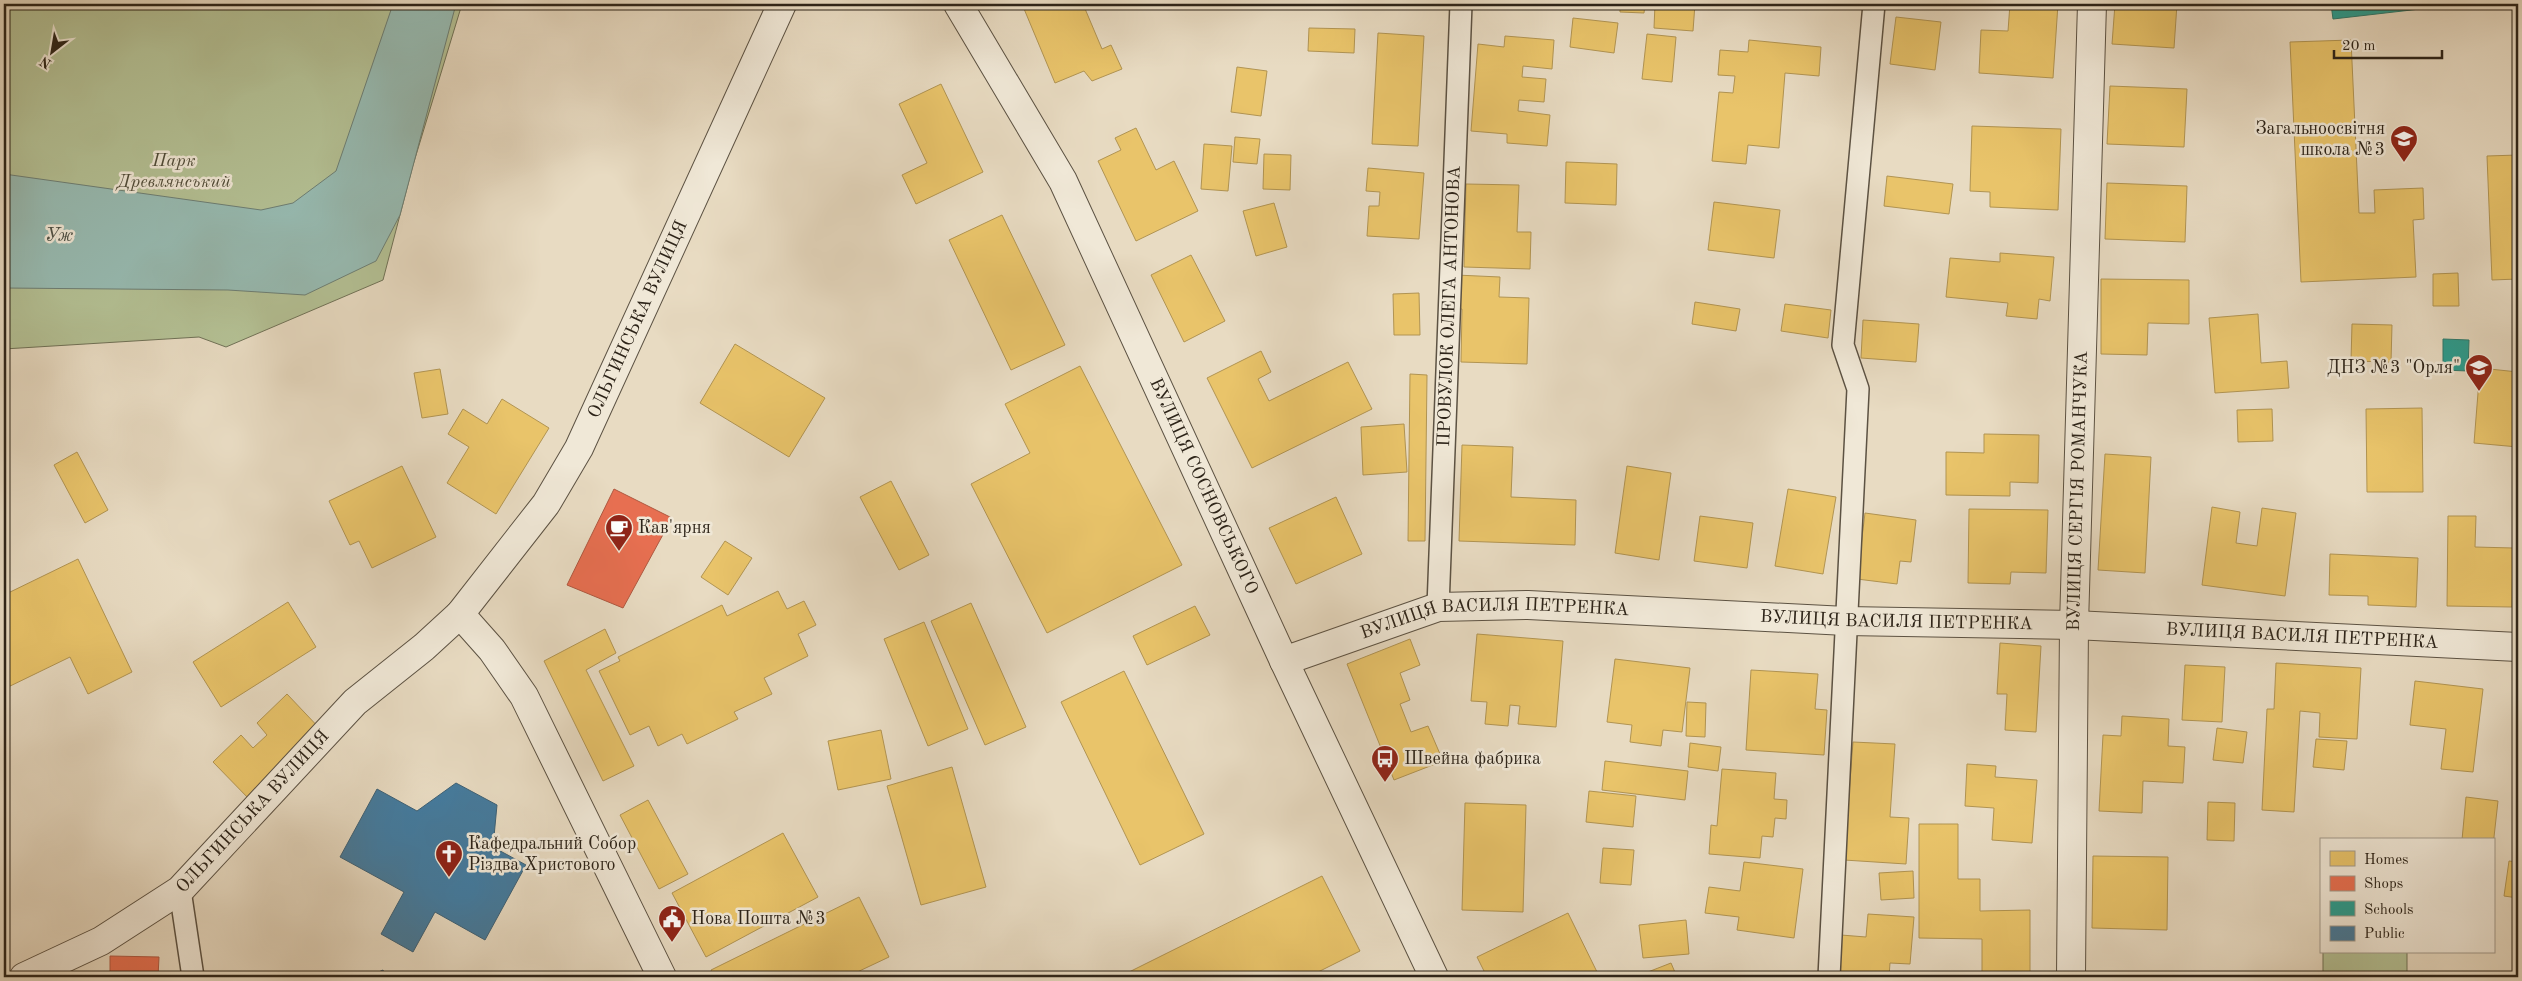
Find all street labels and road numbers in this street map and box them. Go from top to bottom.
street label: ПРОВУЛОК ОЛЕГА АНТОНОВА [1435,165,1464,447]
street label: ОЛЬГИНСЬКА ВУЛИЦЯ [585,218,691,421]
street label: ВУЛИЦЯ СЕРГІЯ РОМАНЧУКА [2065,350,2091,631]
street label: ВУЛИЦЯ СОСНОВСЬКОГО [1146,376,1261,597]
street label: ВУЛИЦЯ ВАСИЛЯ ПЕТРЕНКА [1358,596,1630,642]
street label: ВУЛИЦЯ ВАСИЛЯ ПЕТРЕНКА [1760,608,2033,633]
street label: ВУЛИЦЯ ВАСИЛЯ ПЕТРЕНКА [2165,621,2439,652]
street label: ОЛЬГИНСЬКА ВУЛИЦЯ [173,727,333,896]

